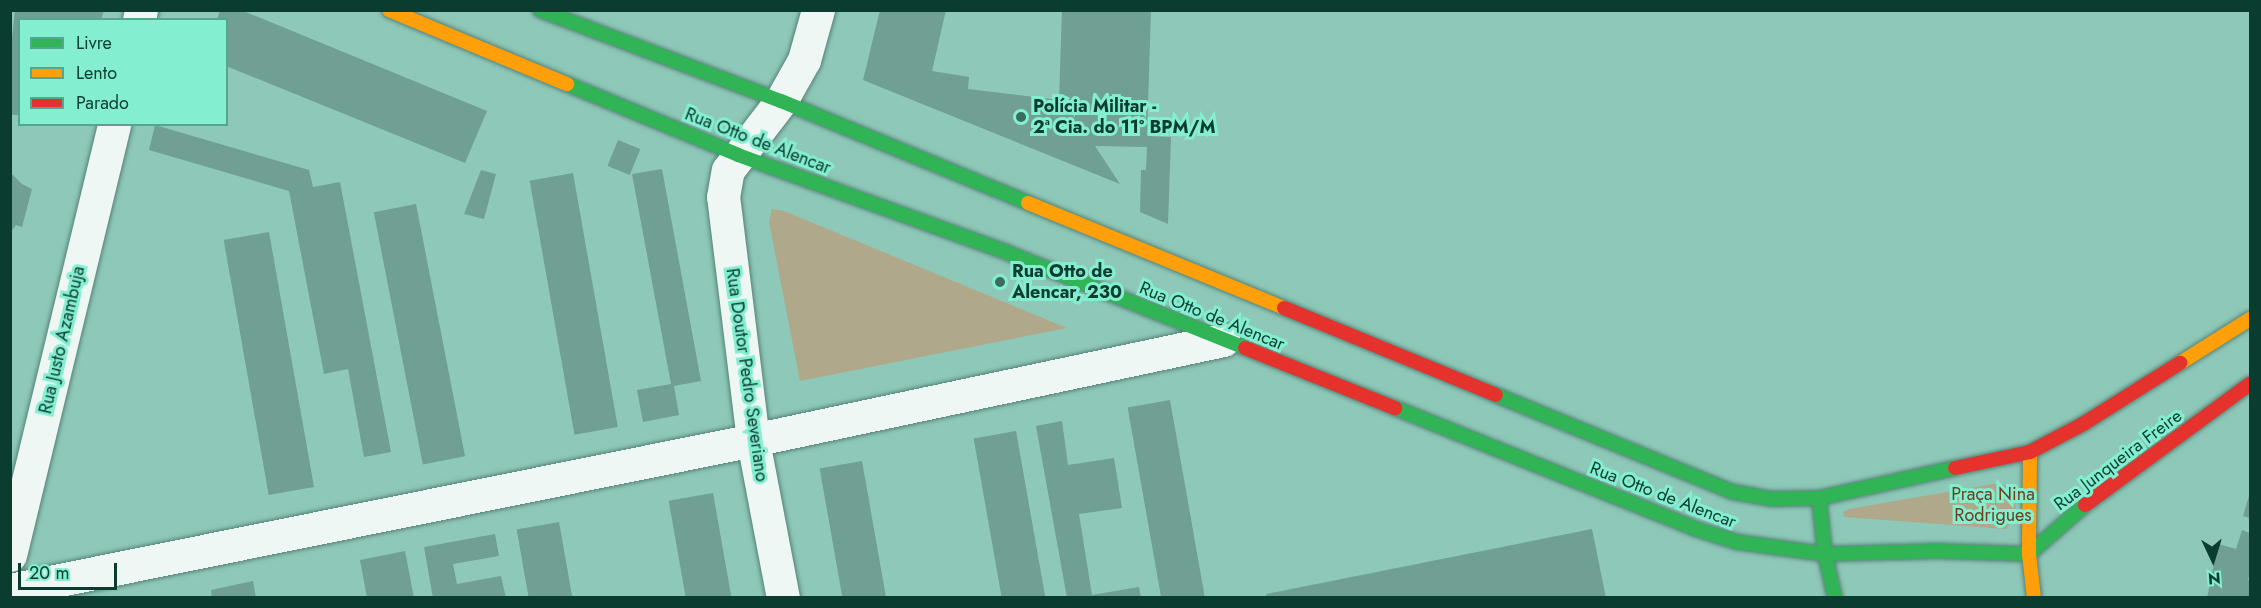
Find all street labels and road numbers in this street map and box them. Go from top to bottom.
street label: Rua Otto de Alencar [682,103,834,179]
street label: Rua Justo Azambuja [35,264,89,416]
street label: Rua Doutor Pedro Severiano [721,267,773,483]
street label: Rua Otto de Alencar [1136,277,1288,355]
street label: Rua Junqueira Freire [2050,405,2186,515]
street label: Rua Otto de Alencar [1587,457,1739,533]

